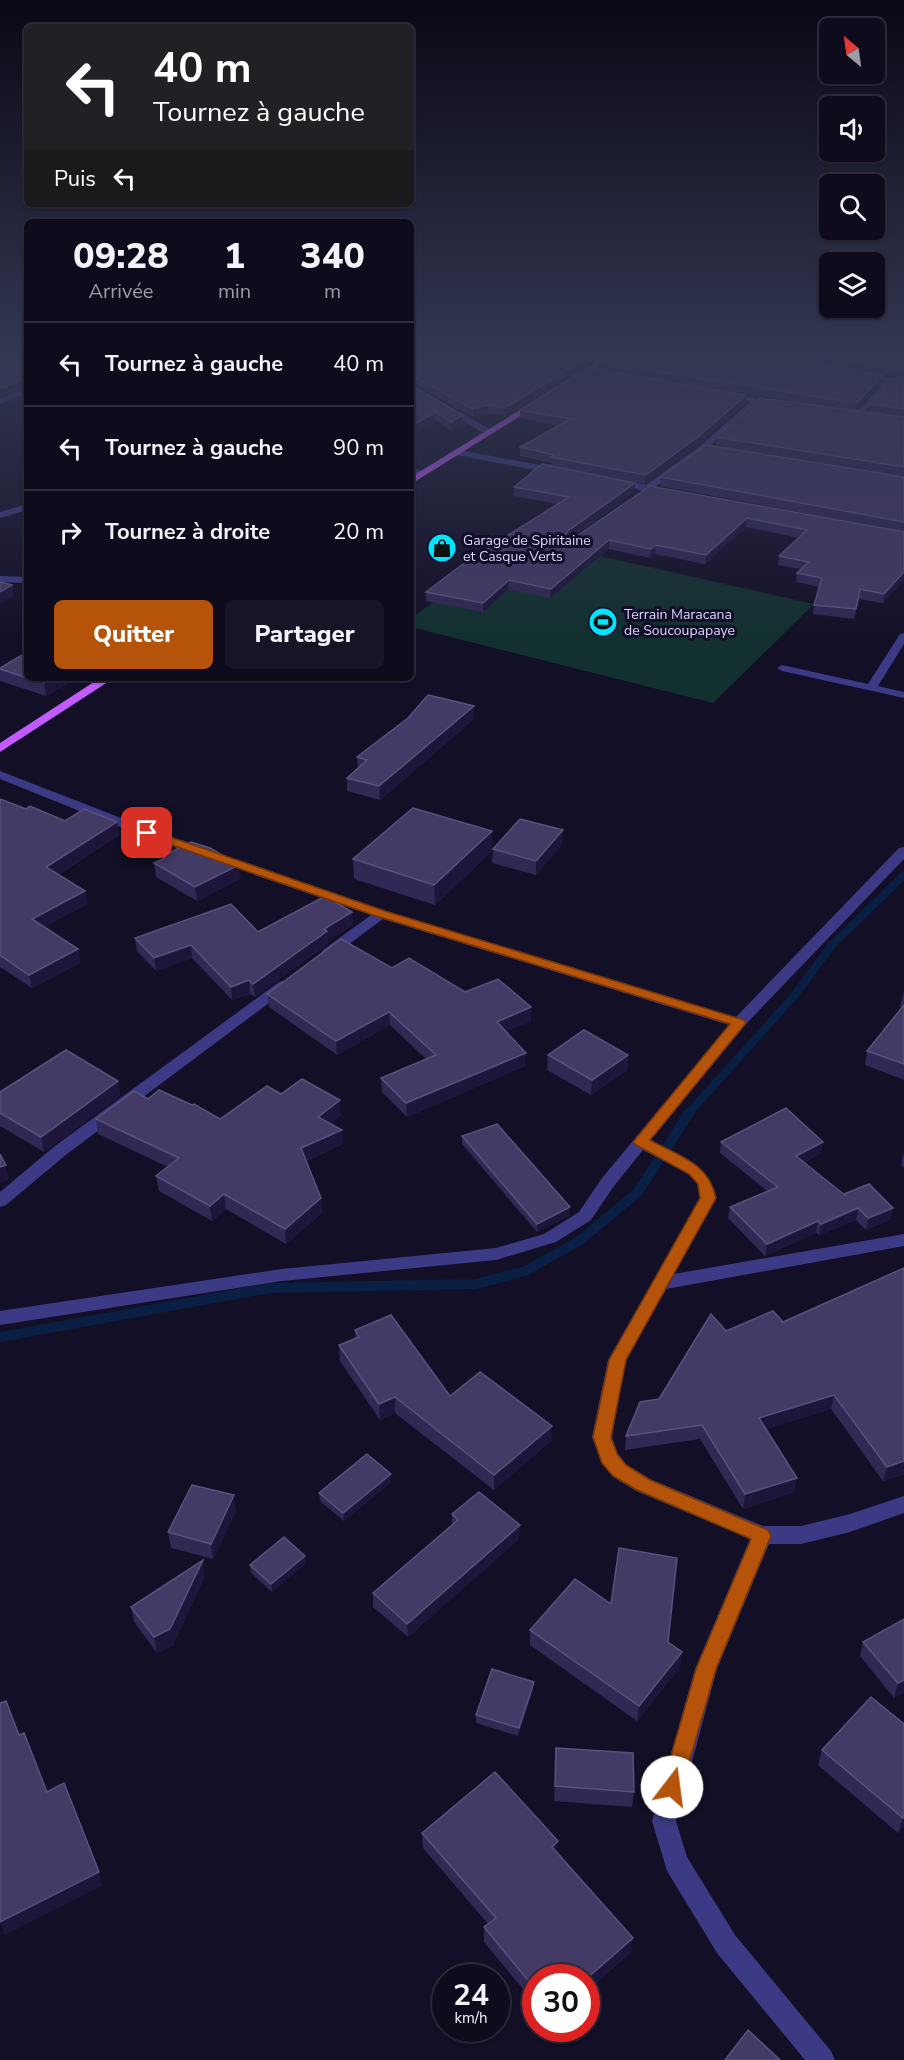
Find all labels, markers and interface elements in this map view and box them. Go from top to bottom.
north arrow [819,18,885,84]
map controls [819,18,885,318]
text: 40 m [153,40,252,97]
icon: left [54,48,132,126]
text: Tournez à gauche [153,94,365,131]
button: sound [819,96,885,162]
icon: left [108,162,141,195]
text: Puis [54,164,96,194]
button: search [819,174,885,240]
text: 09:28 [73,232,169,281]
text: 1 [224,232,245,281]
text: 340 [300,232,365,281]
button: layers [819,252,885,318]
text: Arrivée [88,278,153,305]
text: min [218,278,251,305]
text: m [324,278,341,305]
icon: left [54,348,87,381]
text: Tournez à gauche [105,349,283,379]
text: 40 m [333,349,384,379]
icon: left [54,432,87,465]
text: Tournez à gauche [105,433,283,463]
text: 90 m [333,433,384,463]
icon: right [54,516,87,549]
text: Tournez à droite [105,517,270,547]
text: 20 m [333,517,384,547]
place label: Garage de Spiritaine et Casque Verts [463,531,591,566]
shop icon: Garage de Spiritaine et Casque Verts [426,532,458,564]
button: Quitter [54,600,213,669]
button: Partager [225,600,384,669]
place label: Terrain Maracana de Soucoupapaye [624,605,735,640]
sports icon: Terrain Maracana de Soucoupapaye [587,606,619,638]
pin [121,807,172,858]
icon: arrive [130,816,163,849]
position arrow [640,1755,704,1819]
speed limit sign: 30 [522,1964,600,2042]
text: 24 [453,1975,489,2016]
text: km/h [454,2008,488,2028]

